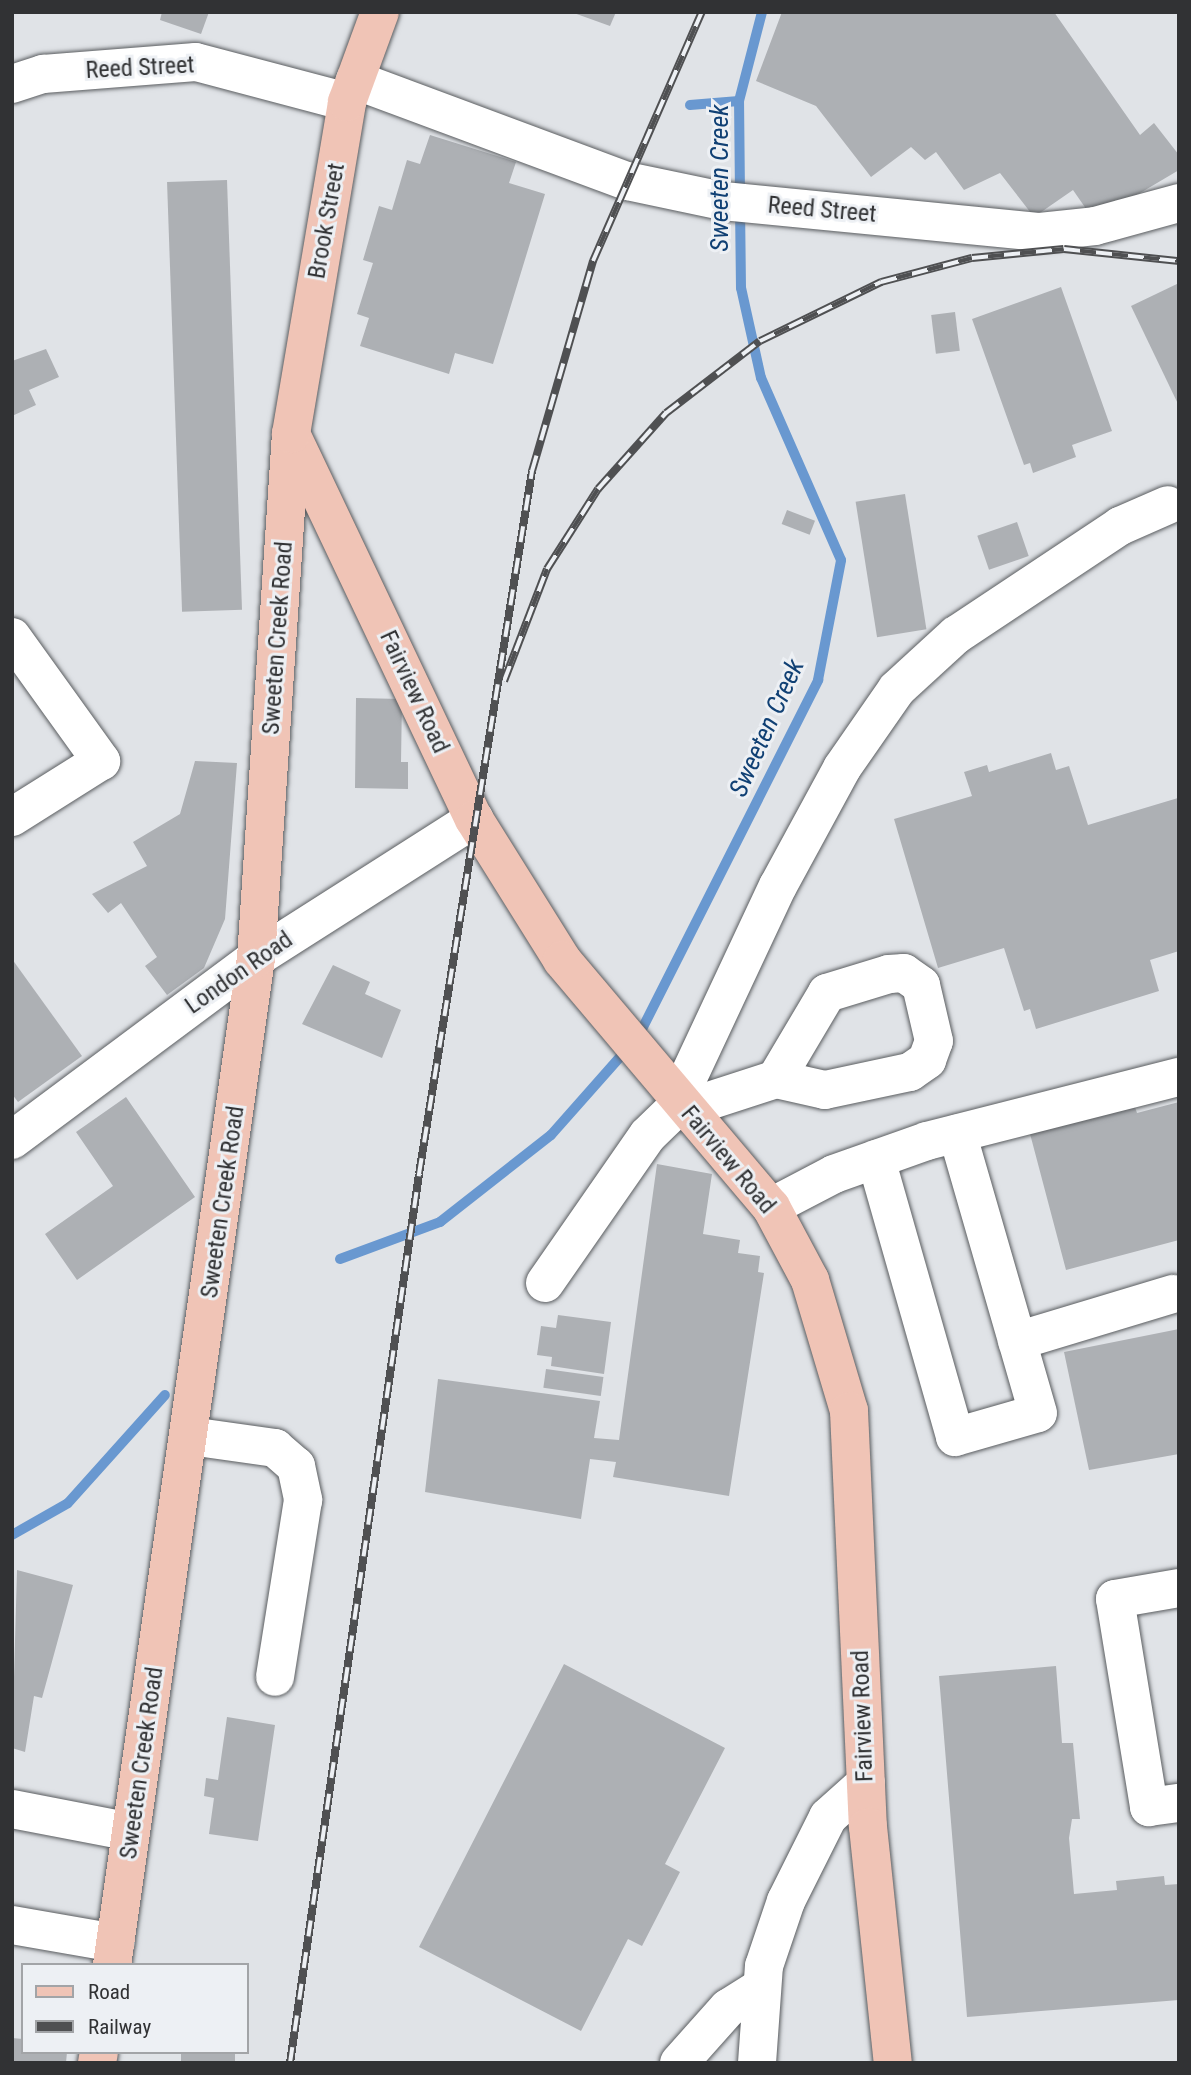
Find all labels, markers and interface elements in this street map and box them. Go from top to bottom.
street label: Reed Street [85,51,195,85]
water label: Sweeten Creek [704,104,736,252]
street label: Brook Street [303,161,351,281]
street label: Reed Street [767,191,877,229]
street label: Sweeten Creek Road [257,540,299,736]
street label: Fairview Road [373,626,455,758]
water label: Sweeten Creek [723,654,811,802]
street label: London Road [180,926,298,1020]
street label: Fairview Road [675,1100,781,1220]
street label: Sweeten Creek Road [195,1104,251,1300]
street label: Fairview Road [846,1650,880,1782]
street label: Sweeten Creek Road [114,1665,170,1861]
legend [21,1963,248,2054]
text: Road [88,1980,130,2004]
text: Railway [88,2015,151,2039]

